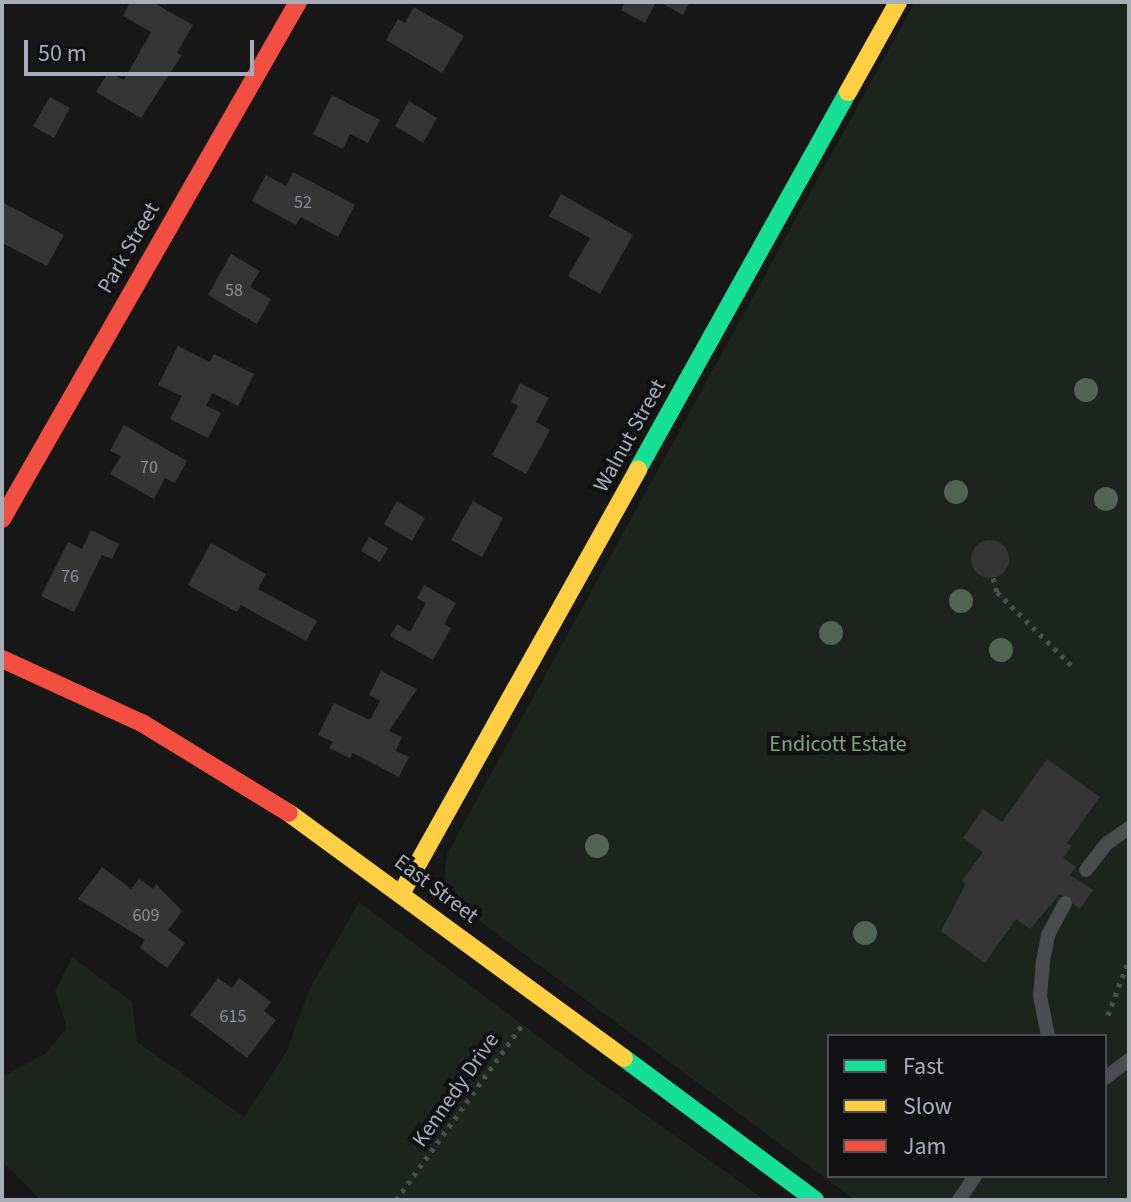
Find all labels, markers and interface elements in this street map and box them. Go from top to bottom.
scale bar [28,24,258,74]
text: 50 m [38,36,87,71]
house number: 52 [294,192,312,214]
street label: Park Street [92,198,166,298]
house number: 58 [225,280,243,302]
street label: Walnut Street [588,375,672,497]
house number: 70 [140,457,158,479]
house number: 76 [61,566,79,588]
park label: Endicott Estate [769,732,907,758]
street label: East Street [389,849,483,929]
house number: 609 [133,905,159,927]
house number: 615 [220,1006,246,1028]
street label: Kennedy Drive [407,1028,505,1152]
legend [827,1034,1107,1178]
text: Fast [903,1049,944,1084]
text: Slow [903,1089,952,1124]
text: Jam [903,1129,947,1164]

